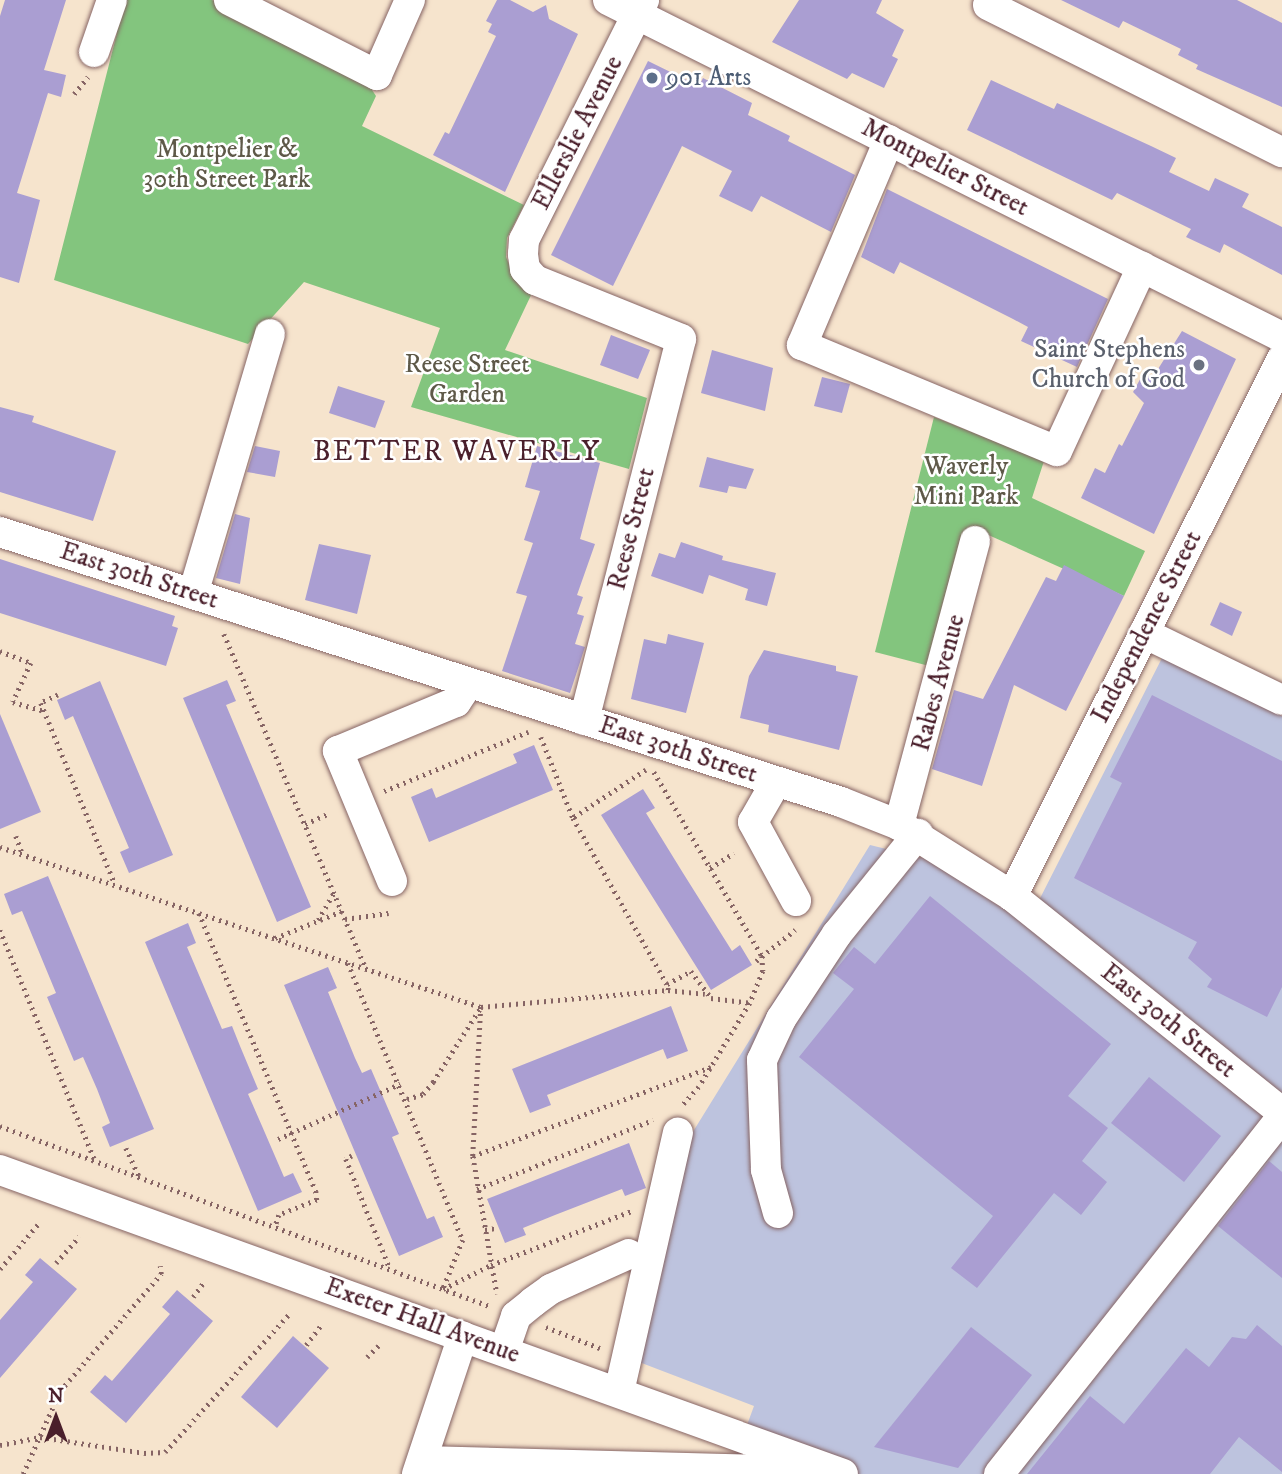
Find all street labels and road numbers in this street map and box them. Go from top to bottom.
street label: Ellerslie Avenue [526,51,630,215]
street label: Montpelier Street [856,112,1034,224]
street label: Reese Street [602,464,662,594]
street label: Independence Street [1085,526,1209,728]
street label: East 30th Street [56,536,222,616]
street label: Rabes Avenue [906,611,972,755]
street label: East 30th Street [595,710,761,790]
street label: East 30th Street [1094,957,1242,1085]
street label: Exeter Hall Avenue [320,1271,524,1371]

